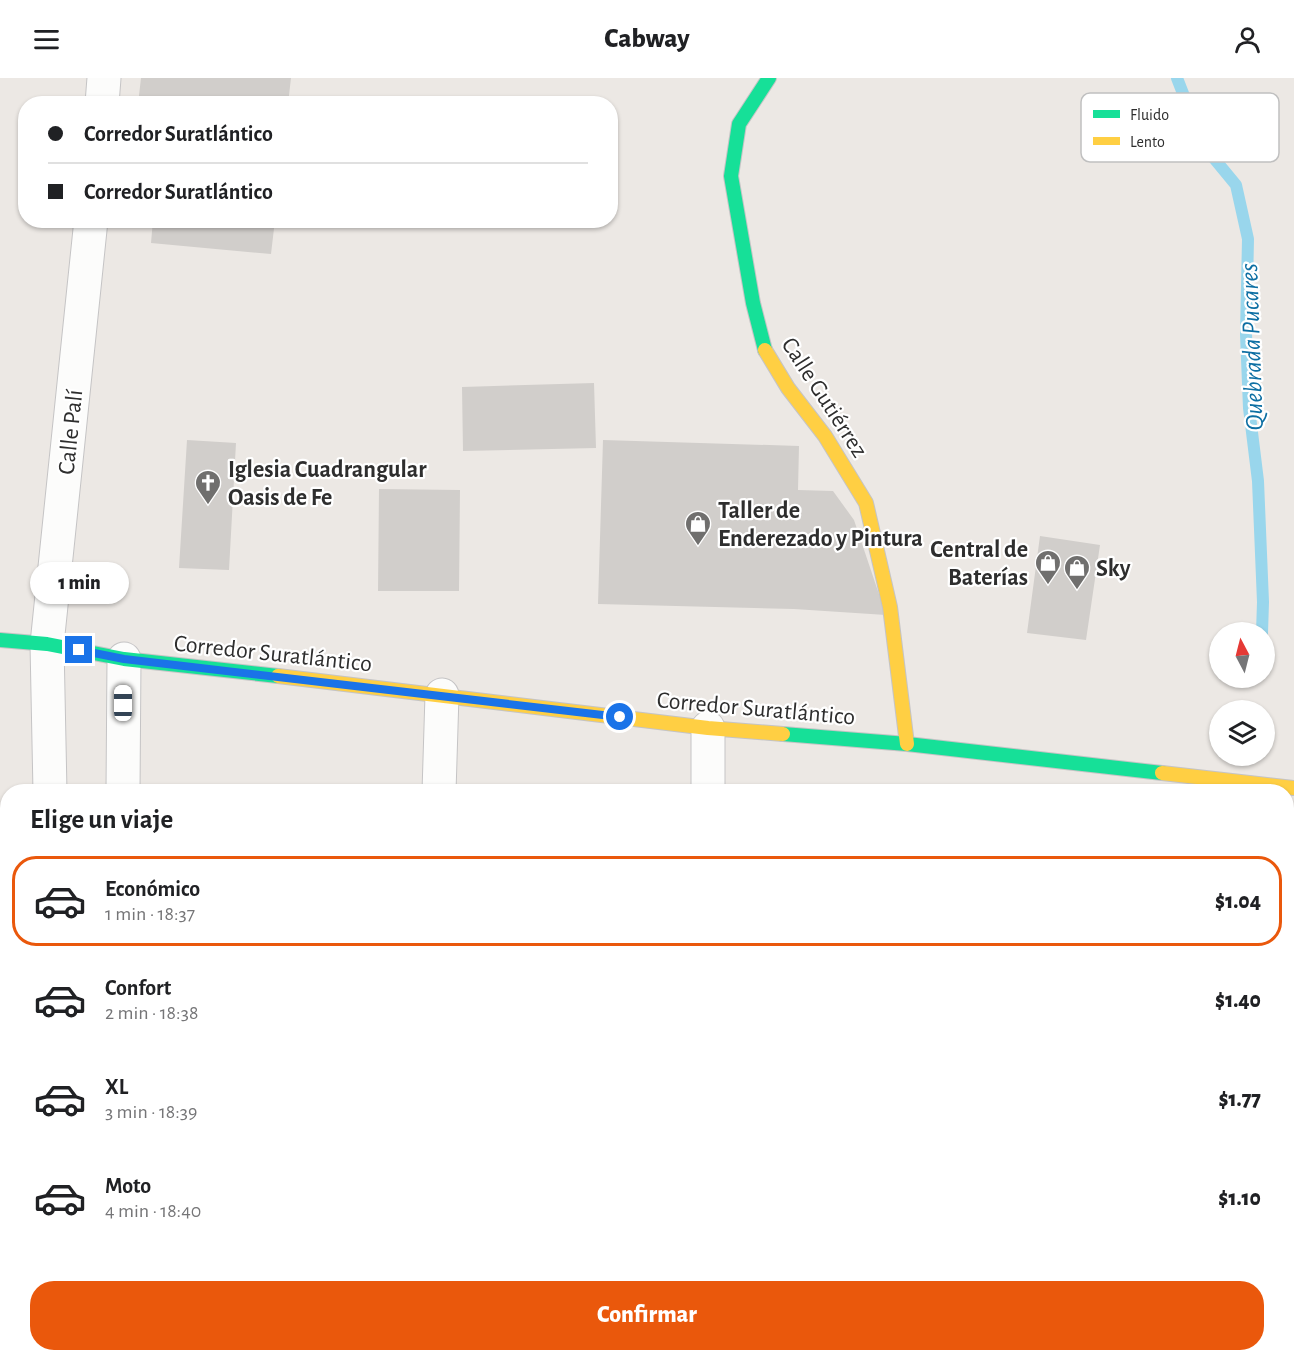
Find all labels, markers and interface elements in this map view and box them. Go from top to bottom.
icon: menu [30,23,63,56]
icon: person [1231,23,1264,56]
text: Cabway [604,25,690,52]
legend [1081,93,1279,162]
text: Fluido [1130,107,1169,123]
text: Corredor Suratlántico [84,123,273,145]
text: Lento [1130,134,1165,150]
text: Corredor Suratlántico [84,181,273,203]
water label: Quebrada Pucares [1236,263,1268,431]
street label: Calle Gutiérrez [777,333,872,462]
street label: Calle Palí [55,388,87,476]
place label: Iglesia Cuadrangular Oasis de Fe [228,458,427,510]
church icon: Iglesia Cuadrangular Oasis de Fe [193,468,223,506]
place label: Taller de Enderezado y Pintura [718,499,923,551]
shop icon: Taller de Enderezado y Pintura [683,509,713,547]
place label: Central de Baterías [930,538,1028,590]
shop icon: Central de Baterías [1033,548,1063,586]
shop icon: Sky [1062,553,1092,591]
place label: Sky [1096,557,1131,581]
callout: 1 min [29,563,128,605]
text: 1 min [58,573,101,593]
north arrow [1209,622,1275,688]
map controls [1209,622,1275,766]
street label: Corredor Suratlántico [173,632,373,676]
route end [65,636,92,663]
car [114,685,132,721]
street label: Corredor Suratlántico [656,688,856,730]
button: layers [1209,700,1275,766]
route start [606,703,633,730]
text: Elige un viaje [30,806,173,833]
icon: car [33,874,87,928]
text: Económico [105,878,200,900]
text: $1.04 [1215,890,1261,912]
text: 1 min · 18:37 [105,904,195,924]
icon: car [33,973,87,1027]
text: Confort [105,977,171,999]
text: $1.40 [1215,989,1261,1011]
text: 2 min · 18:38 [105,1003,198,1023]
icon: car [33,1072,87,1126]
text: XL [105,1076,128,1098]
text: $1.77 [1218,1088,1261,1110]
text: 3 min · 18:39 [105,1102,197,1122]
icon: car [33,1171,87,1225]
text: Moto [105,1175,151,1197]
text: $1.10 [1218,1187,1261,1209]
text: 4 min · 18:40 [105,1201,201,1221]
button: Confirmar [30,1281,1264,1350]

